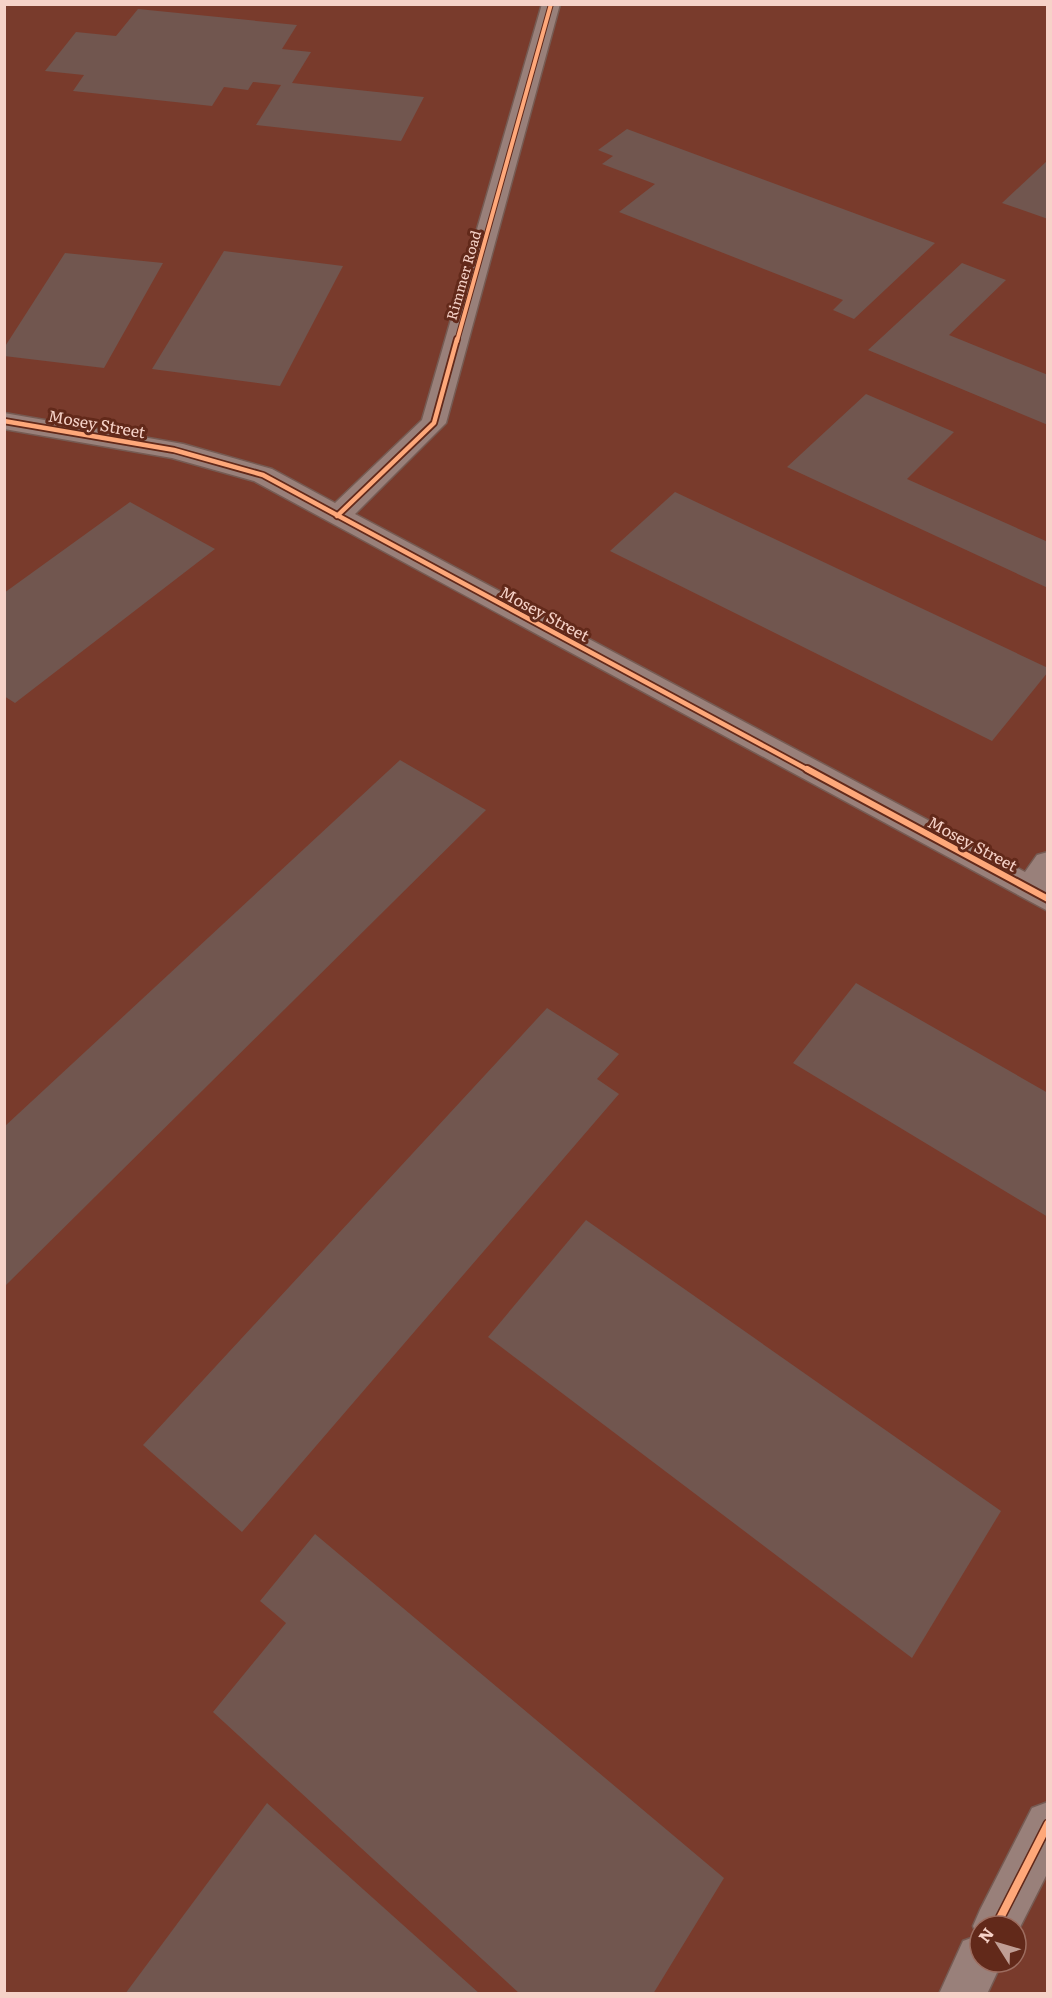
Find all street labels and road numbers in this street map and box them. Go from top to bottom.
street label: Rimmer Road [441,227,485,322]
street label: Mosey Street [46,403,148,443]
street label: Mosey Street [496,579,595,647]
street label: Mosey Street [924,809,1023,877]

